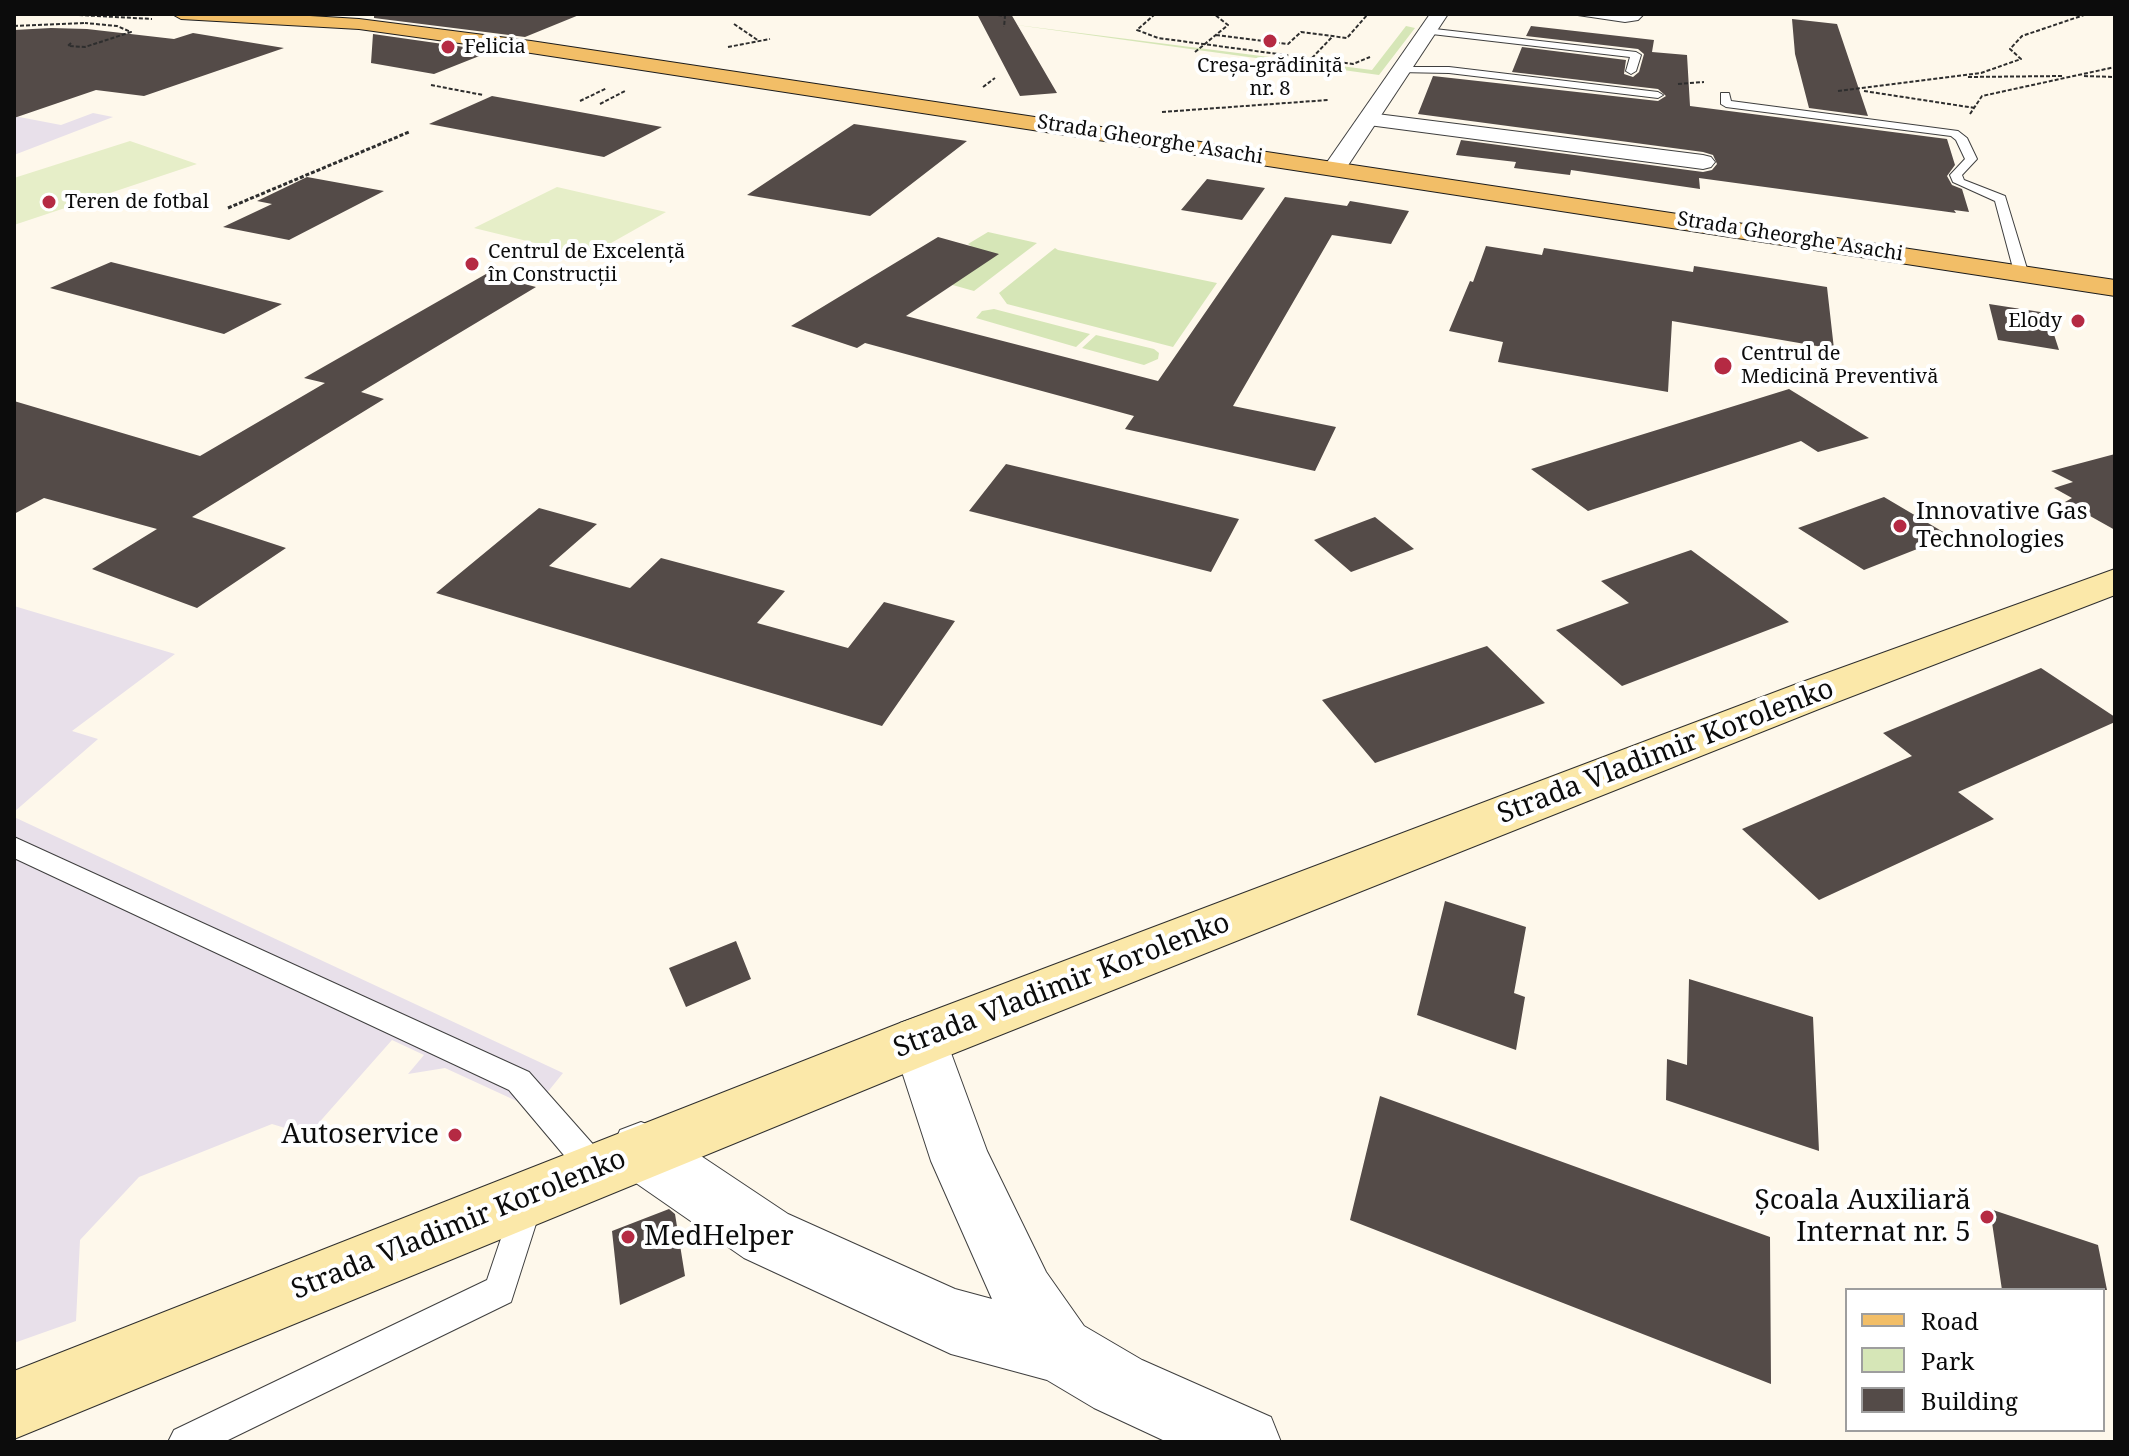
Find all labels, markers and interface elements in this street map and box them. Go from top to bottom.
marker: Creșa-grădiniță nr. 8 [1261,32,1279,50]
place label: Felicia [464,35,526,59]
marker: Felicia [439,38,457,56]
place label: Creșa-grădiniță nr. 8 [1197,54,1343,101]
street label: Strada Gheorghe Asachi [1035,110,1265,170]
place label: Teren de fotbal [65,190,209,214]
marker: Teren de fotbal [40,193,58,211]
street label: Strada Gheorghe Asachi [1675,207,1905,267]
place label: Centrul de Excelență în Construcții [488,240,685,287]
marker: Centrul de Excelență în Construcții [463,255,481,273]
place label: Elody [2008,309,2062,333]
marker: Elody [2069,312,2087,330]
place label: Centrul de Medicină Preventivă [1741,342,1938,389]
marker: Centrul de Medicină Preventivă [1712,355,1734,377]
place label: Innovative Gas Technologies [1916,498,2088,554]
marker: Innovative Gas Technologies [1891,517,1909,535]
street label: Strada Vladimir Korolenko [1493,672,1839,832]
street label: Strada Vladimir Korolenko [889,906,1235,1066]
place label: Autoservice [281,1118,439,1152]
marker: Autoservice [446,1126,464,1144]
street label: Strada Vladimir Korolenko [287,1142,631,1308]
place label: Școala Auxiliară Internat nr. 5 [1754,1184,1971,1250]
marker: Școala Auxiliară Internat nr. 5 [1978,1208,1996,1226]
place label: MedHelper [644,1220,794,1254]
marker: MedHelper [619,1228,637,1246]
legend [1845,1288,2105,1432]
text: Road [1921,1304,1979,1337]
text: Park [1921,1344,1974,1377]
text: Building [1921,1384,2018,1417]

